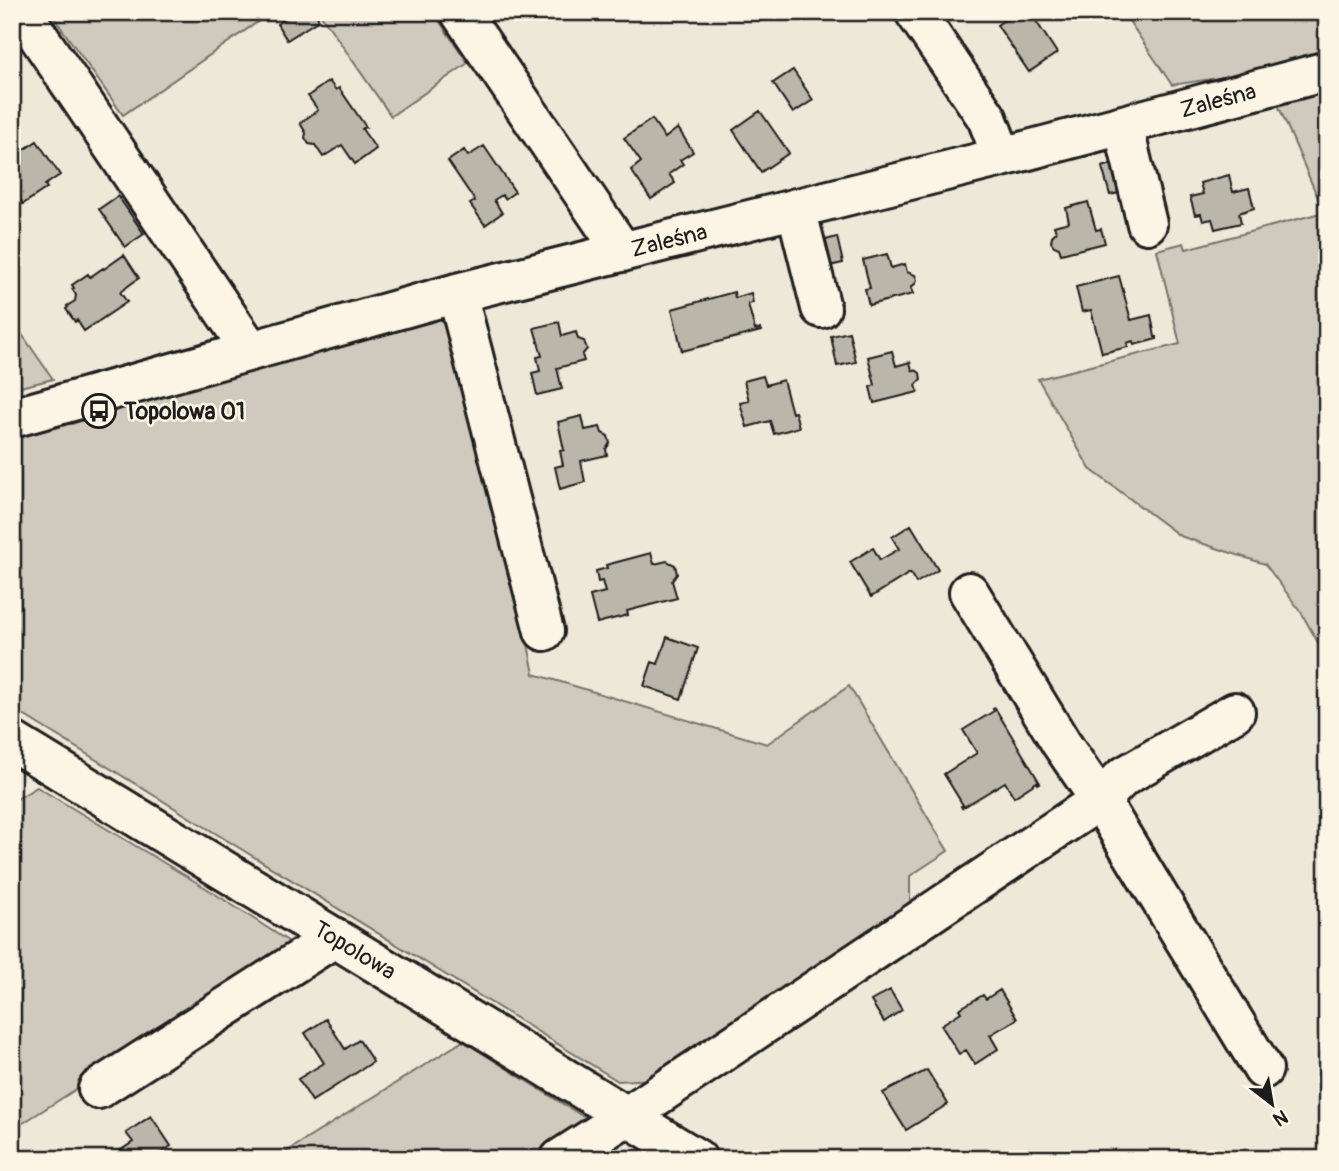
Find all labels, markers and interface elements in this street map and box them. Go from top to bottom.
street label: Zaleśna [1177,76,1259,124]
street label: Zaleśna [628,217,710,264]
bus stop icon: Topolowa 01 [80,392,118,430]
place label: Topolowa 01 [123,397,245,426]
street label: Topolowa [308,914,401,986]
north arrow [1238,1070,1308,1140]
text: N [1268,1104,1292,1131]

